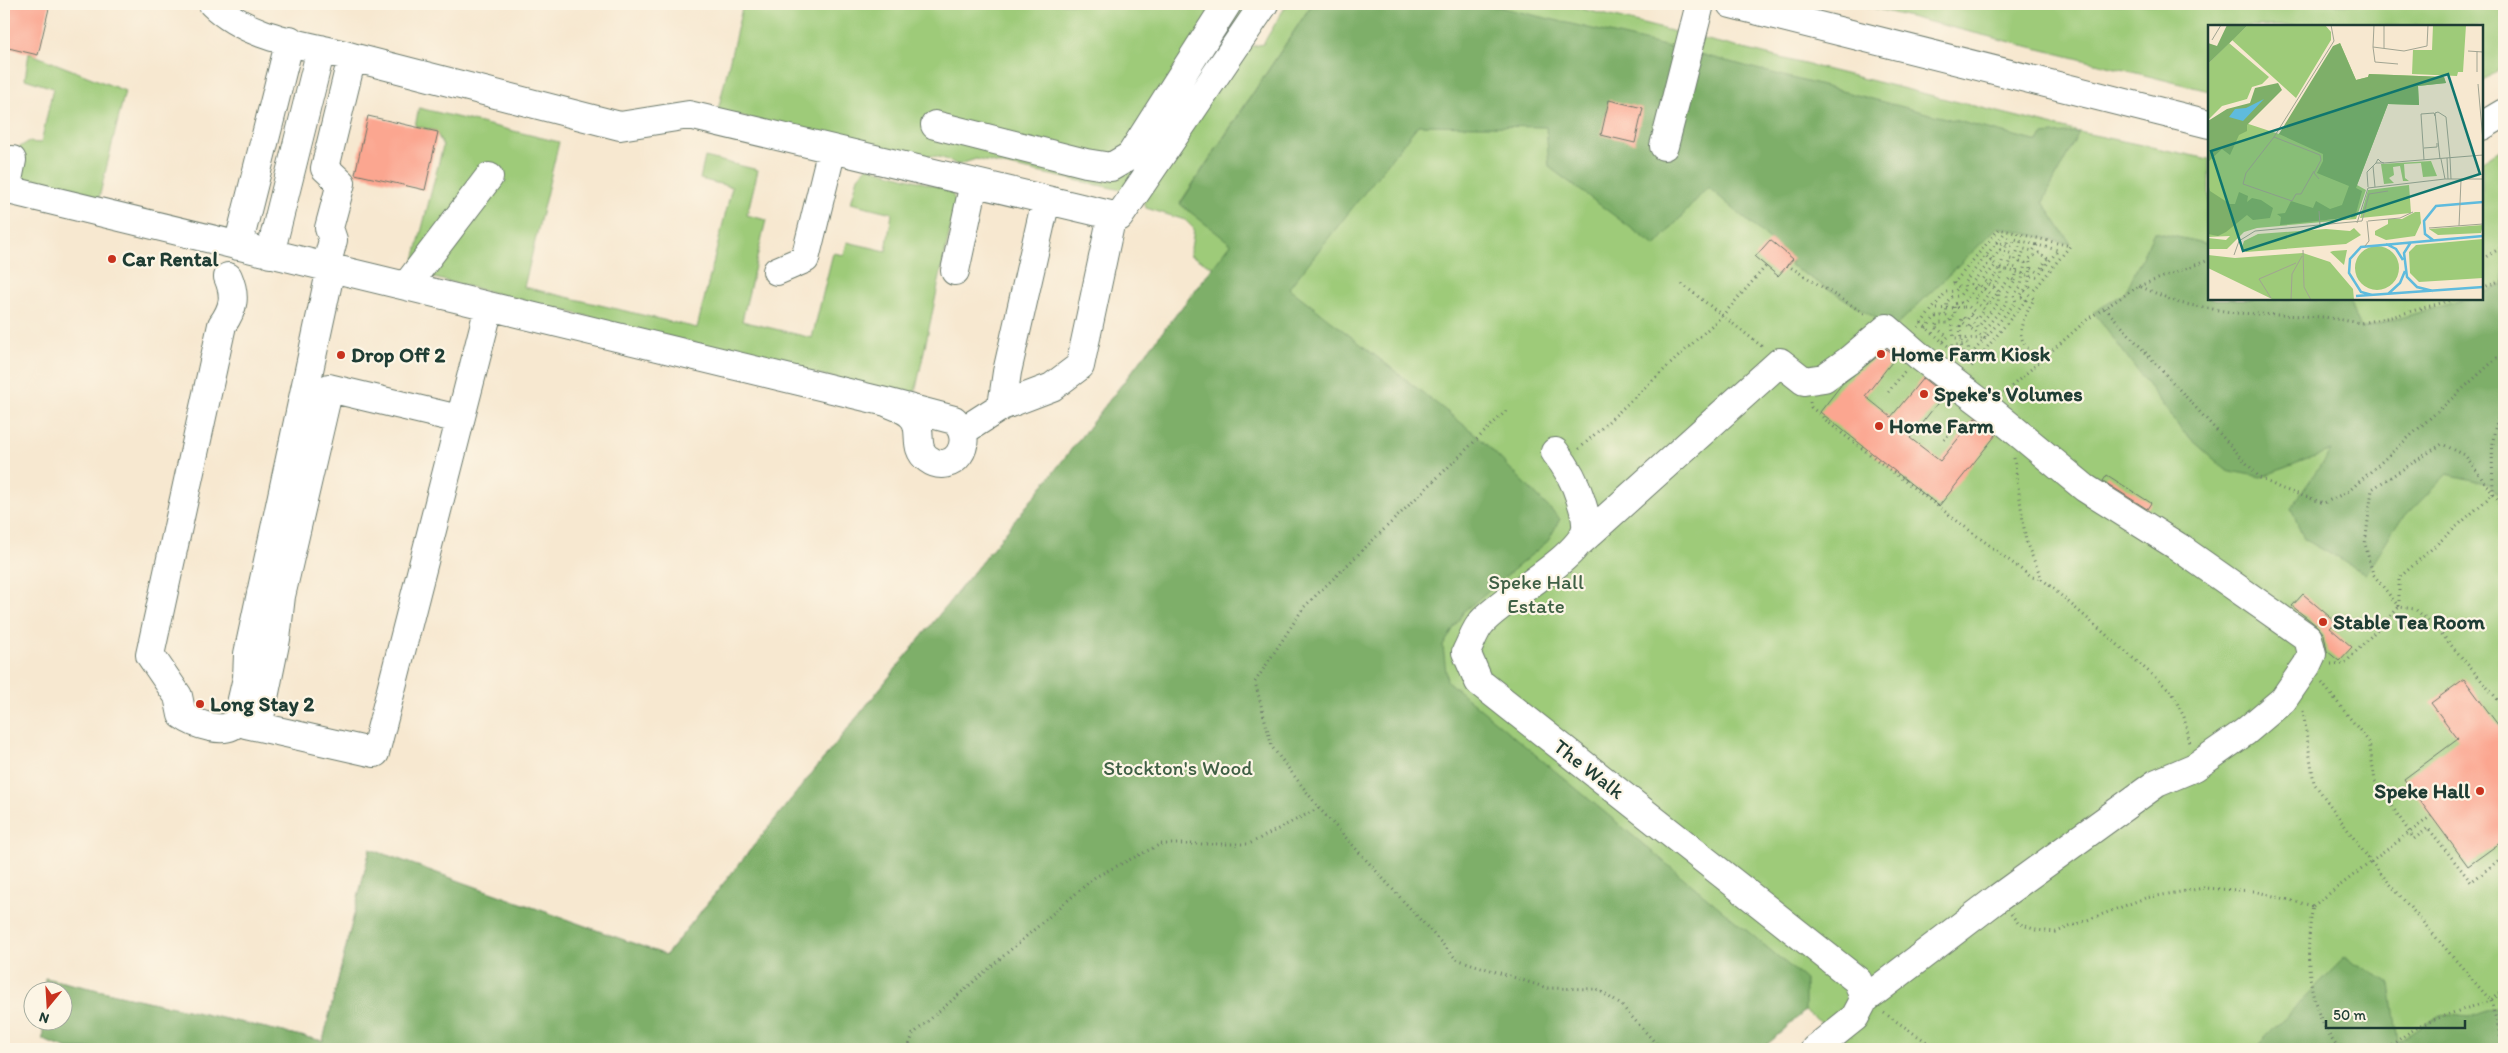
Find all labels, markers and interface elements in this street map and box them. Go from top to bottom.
inset map [2208,25,2483,300]
place label: Car Rental [122,246,219,271]
marker: Car Rental [106,253,118,265]
place label: Home Farm Kiosk [1891,341,2051,366]
place label: Drop Off 2 [351,342,445,368]
marker: Home Farm Kiosk [1875,348,1887,360]
marker: Drop Off 2 [335,349,347,361]
place label: Speke's Volumes [1934,381,2083,407]
marker: Speke's Volumes [1918,388,1930,400]
place label: Home Farm [1889,413,1994,438]
marker: Home Farm [1873,420,1885,432]
park label: Speke Hall Estate [1488,569,1584,618]
place label: Stable Tea Room [2333,609,2485,634]
marker: Stable Tea Room [2317,616,2329,628]
place label: Long Stay 2 [210,691,314,717]
marker: Long Stay 2 [194,698,206,710]
street label: The Walk [1549,733,1630,804]
park label: Stockton's Wood [1103,755,1253,780]
place label: Speke Hall [2374,778,2471,804]
marker: Speke Hall [2474,785,2486,797]
north arrow [22,980,72,1030]
scale bar [2326,998,2464,1030]
text: 50 m [2333,1006,2366,1024]
text: N [37,1008,51,1027]

